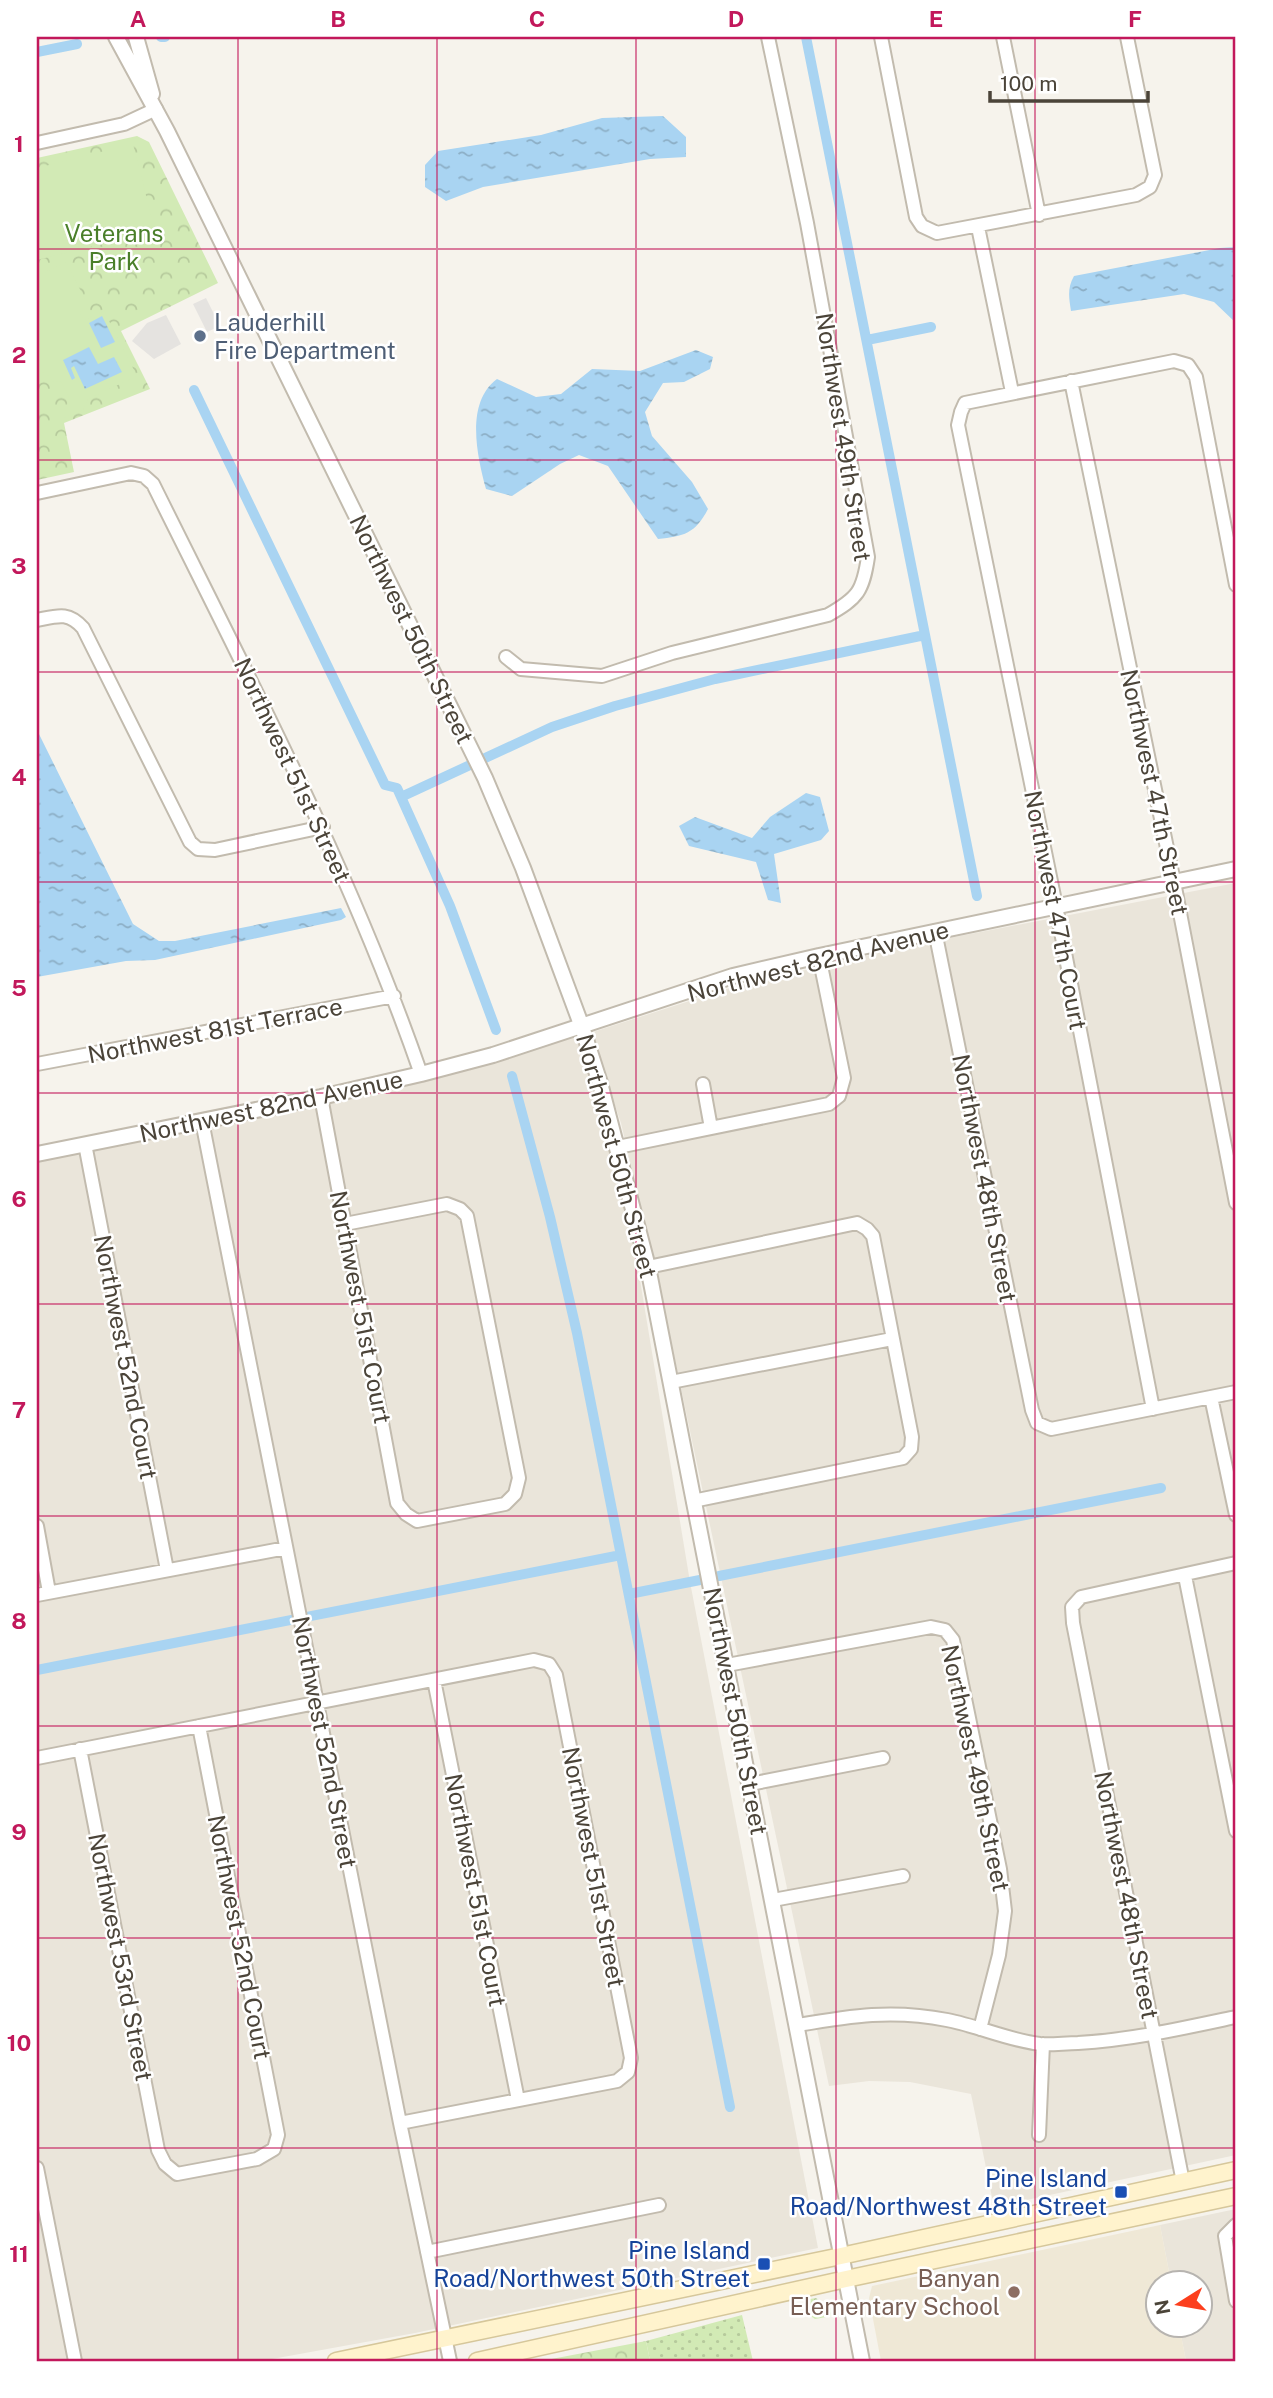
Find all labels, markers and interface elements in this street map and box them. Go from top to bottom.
text: A [130,5,147,32]
text: B [330,5,346,32]
text: C [529,5,545,32]
text: D [728,5,744,32]
text: E [929,5,943,32]
text: F [1128,5,1142,32]
scale bar [990,60,1147,104]
text: 100 m [1000,71,1057,96]
text: 1 [14,130,24,157]
park label: Veterans Park [65,219,163,275]
place label: Lauderhill Fire Department [214,308,396,364]
street label: Northwest 49th Street [810,311,878,563]
marker: Lauderhill Fire Department [192,328,208,344]
text: 2 [12,341,26,368]
street label: Northwest 50th Street [344,510,480,748]
text: 3 [11,552,27,579]
street label: Northwest 51st Street [229,653,357,887]
street label: Northwest 47th Street [1115,666,1195,918]
text: 4 [11,763,27,790]
street label: Northwest 47th Court [1019,788,1093,1032]
street label: Northwest 82nd Avenue [684,915,952,1007]
text: 5 [11,974,27,1001]
street label: Northwest 81st Terrace [85,992,345,1068]
street label: Northwest 50th Street [571,1031,663,1281]
street label: Northwest 48th Street [947,1052,1023,1304]
street label: Northwest 82nd Avenue [137,1064,405,1148]
text: 6 [11,1185,27,1212]
street label: Northwest 51st Court [325,1188,397,1426]
street label: Northwest 52nd Court [89,1232,163,1482]
text: 7 [12,1396,26,1423]
street label: Northwest 50th Street [698,1585,774,1837]
text: 8 [11,1607,27,1634]
street label: Northwest 52nd Street [287,1614,363,1870]
street label: Northwest 49th Street [936,1642,1016,1894]
street label: Northwest 51st Street [557,1744,631,1990]
street label: Northwest 48th Street [1089,1769,1165,2021]
street label: Northwest 51st Court [440,1771,512,2009]
street label: Northwest 52nd Court [203,1812,277,2062]
text: 9 [11,1818,27,1845]
street label: Northwest 53rd Street [83,1831,159,2083]
text: 10 [7,2029,31,2056]
place label: Pine Island Road/Northwest 48th Street [790,2164,1107,2220]
marker: Pine Island Road/Northwest 48th Street [1113,2184,1129,2200]
place label: Pine Island Road/Northwest 50th Street [433,2236,750,2292]
text: 11 [9,2240,29,2267]
marker: Pine Island Road/Northwest 50th Street [756,2256,772,2272]
place label: Banyan Elementary School [789,2264,1000,2320]
north arrow [1144,2268,1214,2338]
marker: Banyan Elementary School [1006,2284,1022,2300]
text: N [1150,2298,1175,2317]

